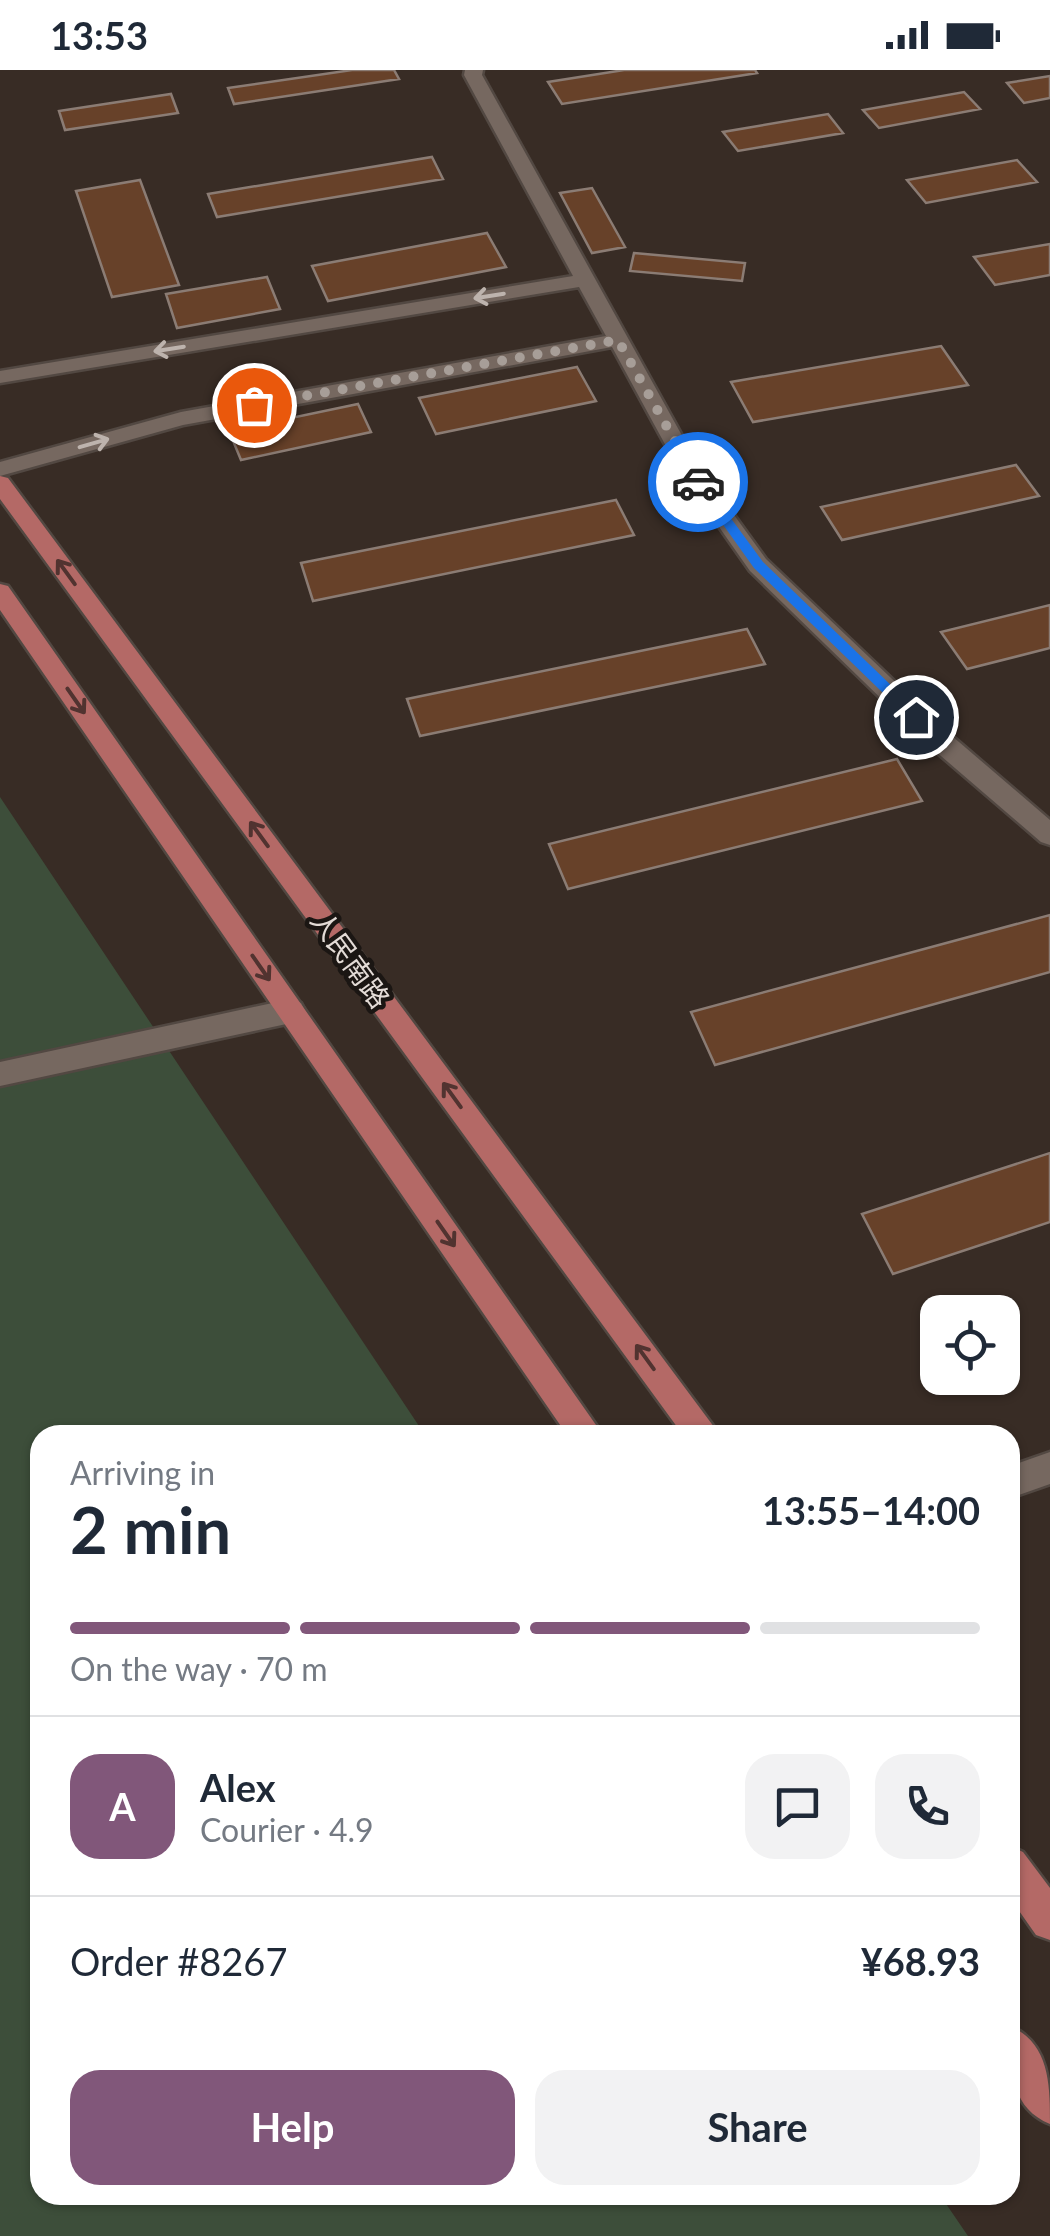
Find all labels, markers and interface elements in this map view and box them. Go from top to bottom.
text: 13:53 [50,12,148,58]
one-way arrow [474,287,506,305]
one-way arrow [153,340,185,359]
pin [212,363,297,448]
icon: bag [227,378,282,433]
courier [648,432,748,532]
one-way arrow [78,433,109,451]
icon: car [671,455,726,510]
one-way arrow [56,559,77,586]
pin [874,675,959,760]
one-way arrow [65,686,86,714]
icon: home [889,690,944,745]
one-way arrow [249,820,270,848]
street label: 人民南路 [304,904,398,1014]
one-way arrow [250,953,271,981]
one-way arrow [442,1082,463,1109]
one-way arrow [435,1220,456,1248]
map controls [920,1295,1020,1395]
button: locate [920,1295,1020,1395]
one-way arrow [635,1343,656,1371]
text: Arriving in [70,1453,215,1492]
text: 13:55–14:00 [762,1487,980,1533]
text: 2 min [70,1490,231,1568]
text: On the way · 70 m [70,1649,328,1688]
button: chat [745,1754,850,1859]
button: phone [875,1754,980,1859]
text: Alex [200,1764,276,1810]
text: A [109,1783,136,1829]
text: Courier · 4.9 [200,1810,374,1849]
text: Order #8267 [70,1938,287,1984]
text: ¥68.93 [861,1938,980,1984]
button: Help [70,2070,515,2185]
button: Share [535,2070,980,2185]

